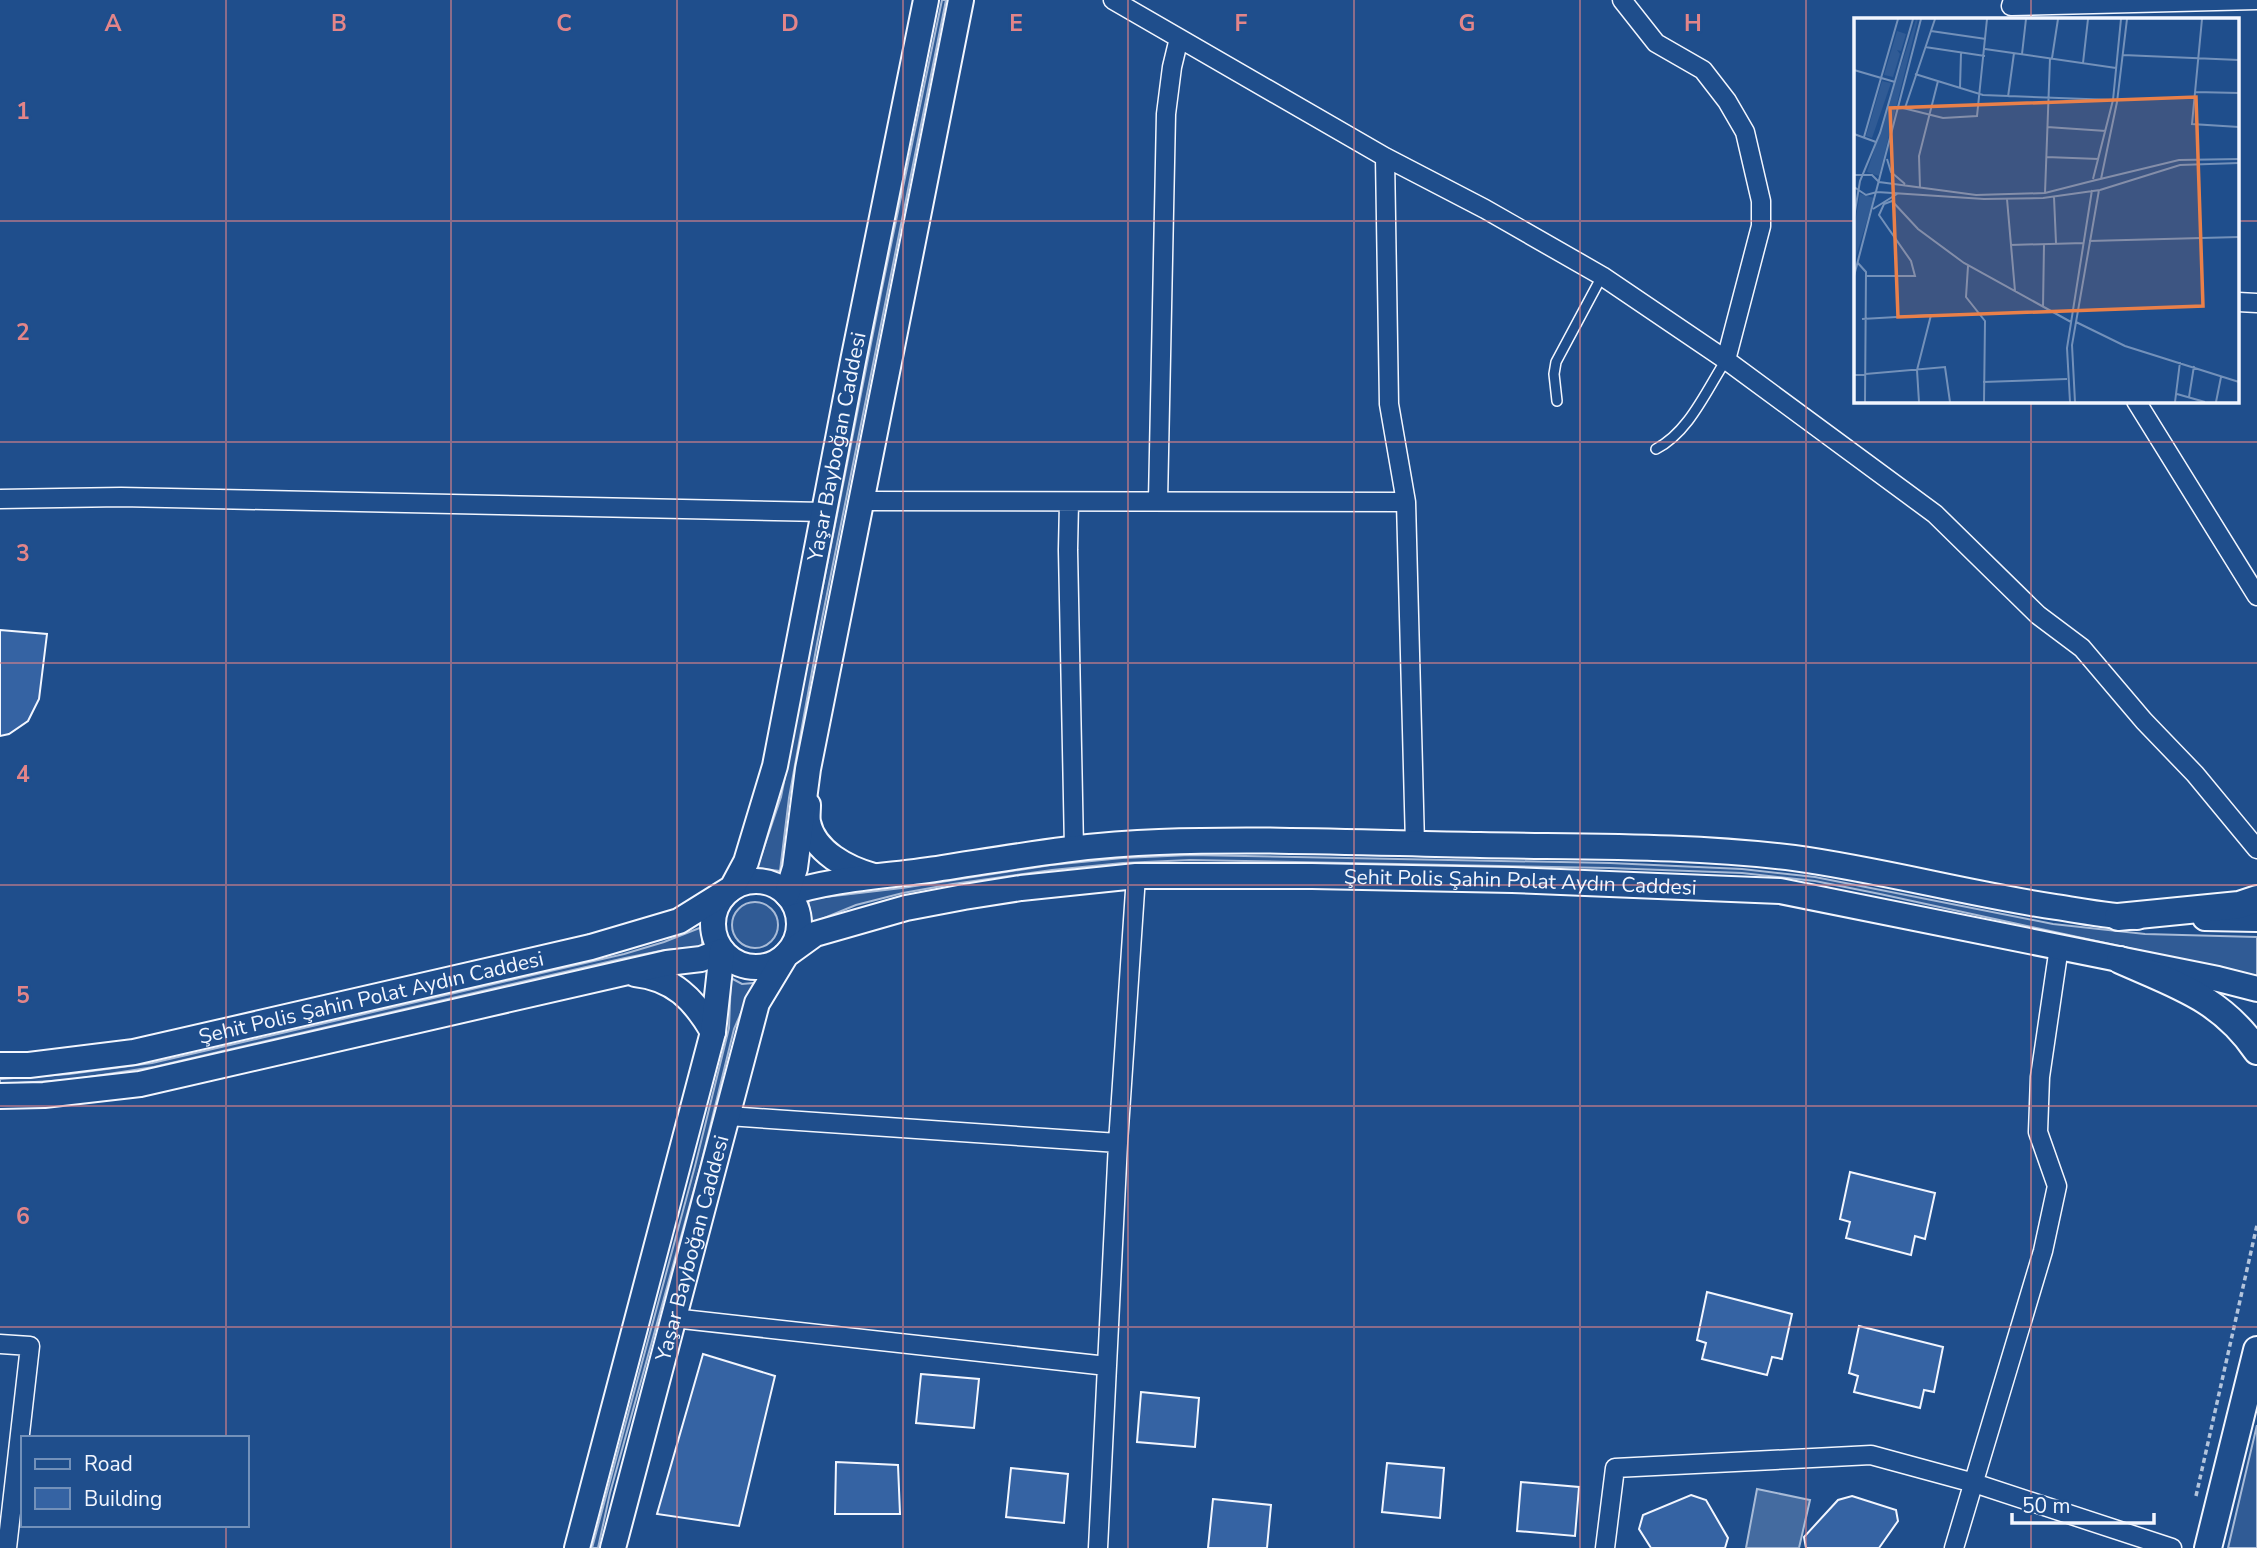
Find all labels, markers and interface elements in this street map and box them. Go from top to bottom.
text: A [104,8,122,39]
text: B [331,8,347,39]
text: C [556,8,572,39]
text: D [781,8,799,39]
text: E [1009,8,1023,39]
text: F [1235,8,1248,39]
text: G [1459,8,1475,39]
text: H [1684,8,1702,39]
inset map [1854,18,2240,402]
text: 1 [16,96,30,127]
text: 2 [16,317,30,348]
street label: Yaşar Bayboğan Caddesi [801,330,873,564]
text: 3 [16,538,30,569]
text: 4 [16,759,30,790]
street label: Şehit Polis Şahin Polat Aydın Caddesi [1344,863,1697,902]
street label: Şehit Polis Şahin Polat Aydın Caddesi [196,944,546,1051]
text: 5 [16,980,30,1011]
street label: Yaşar Bayboğan Caddesi [649,1132,735,1365]
text: 6 [16,1201,30,1232]
legend [21,1436,248,1527]
text: Road [84,1450,133,1478]
scale bar [2012,1482,2154,1526]
text: Building [84,1485,162,1513]
text: 50 m [2022,1492,2071,1520]

